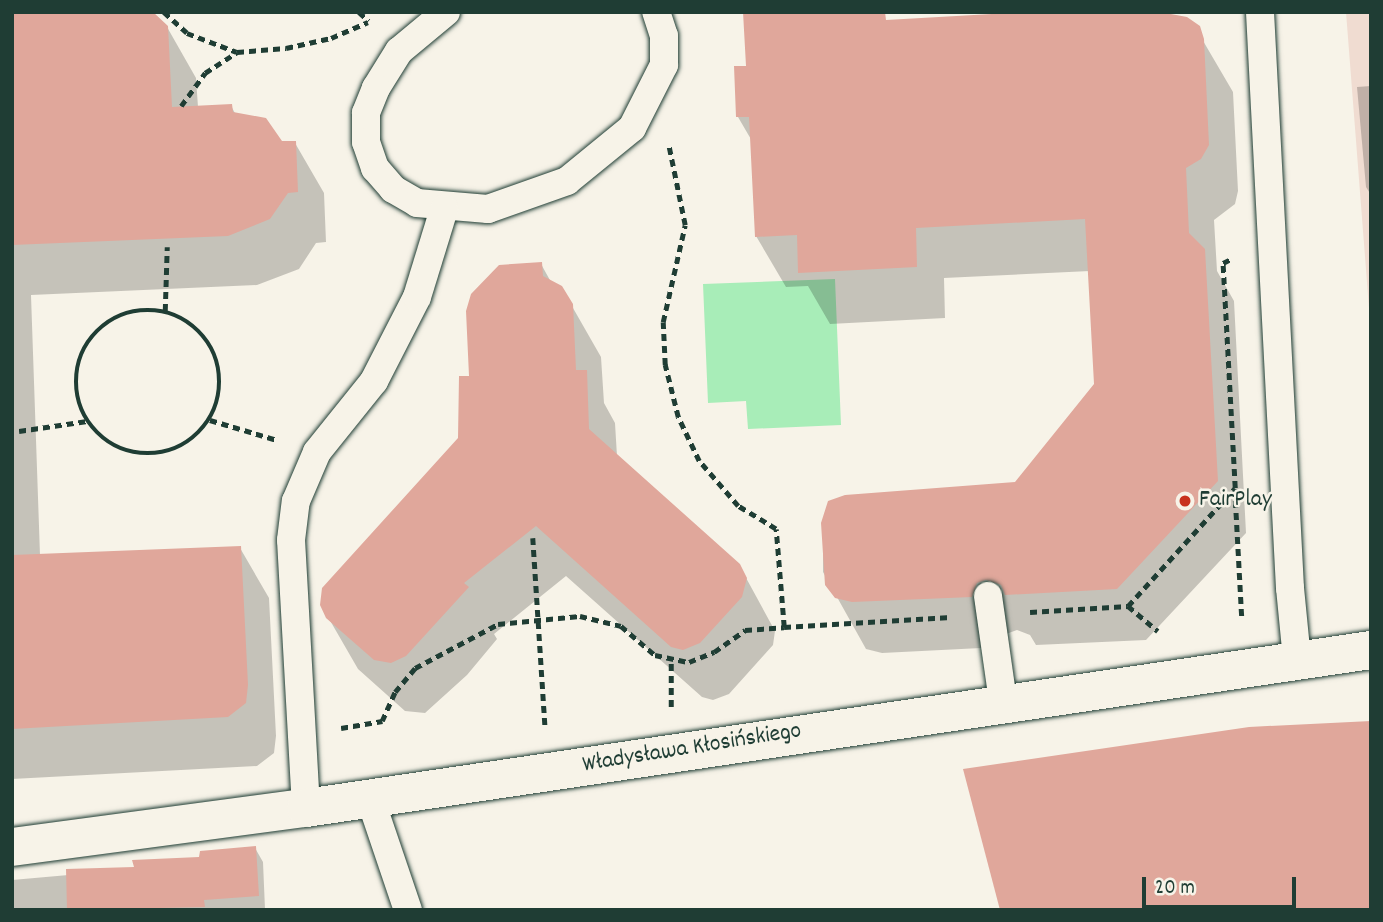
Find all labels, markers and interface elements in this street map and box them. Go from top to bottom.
place label: FairPlay [1199,487,1272,515]
marker: FairPlay [1177,493,1193,509]
street label: Władysława Kłosińskiego [580,717,804,781]
scale bar [1145,862,1299,906]
text: 20 m [1155,874,1195,904]

